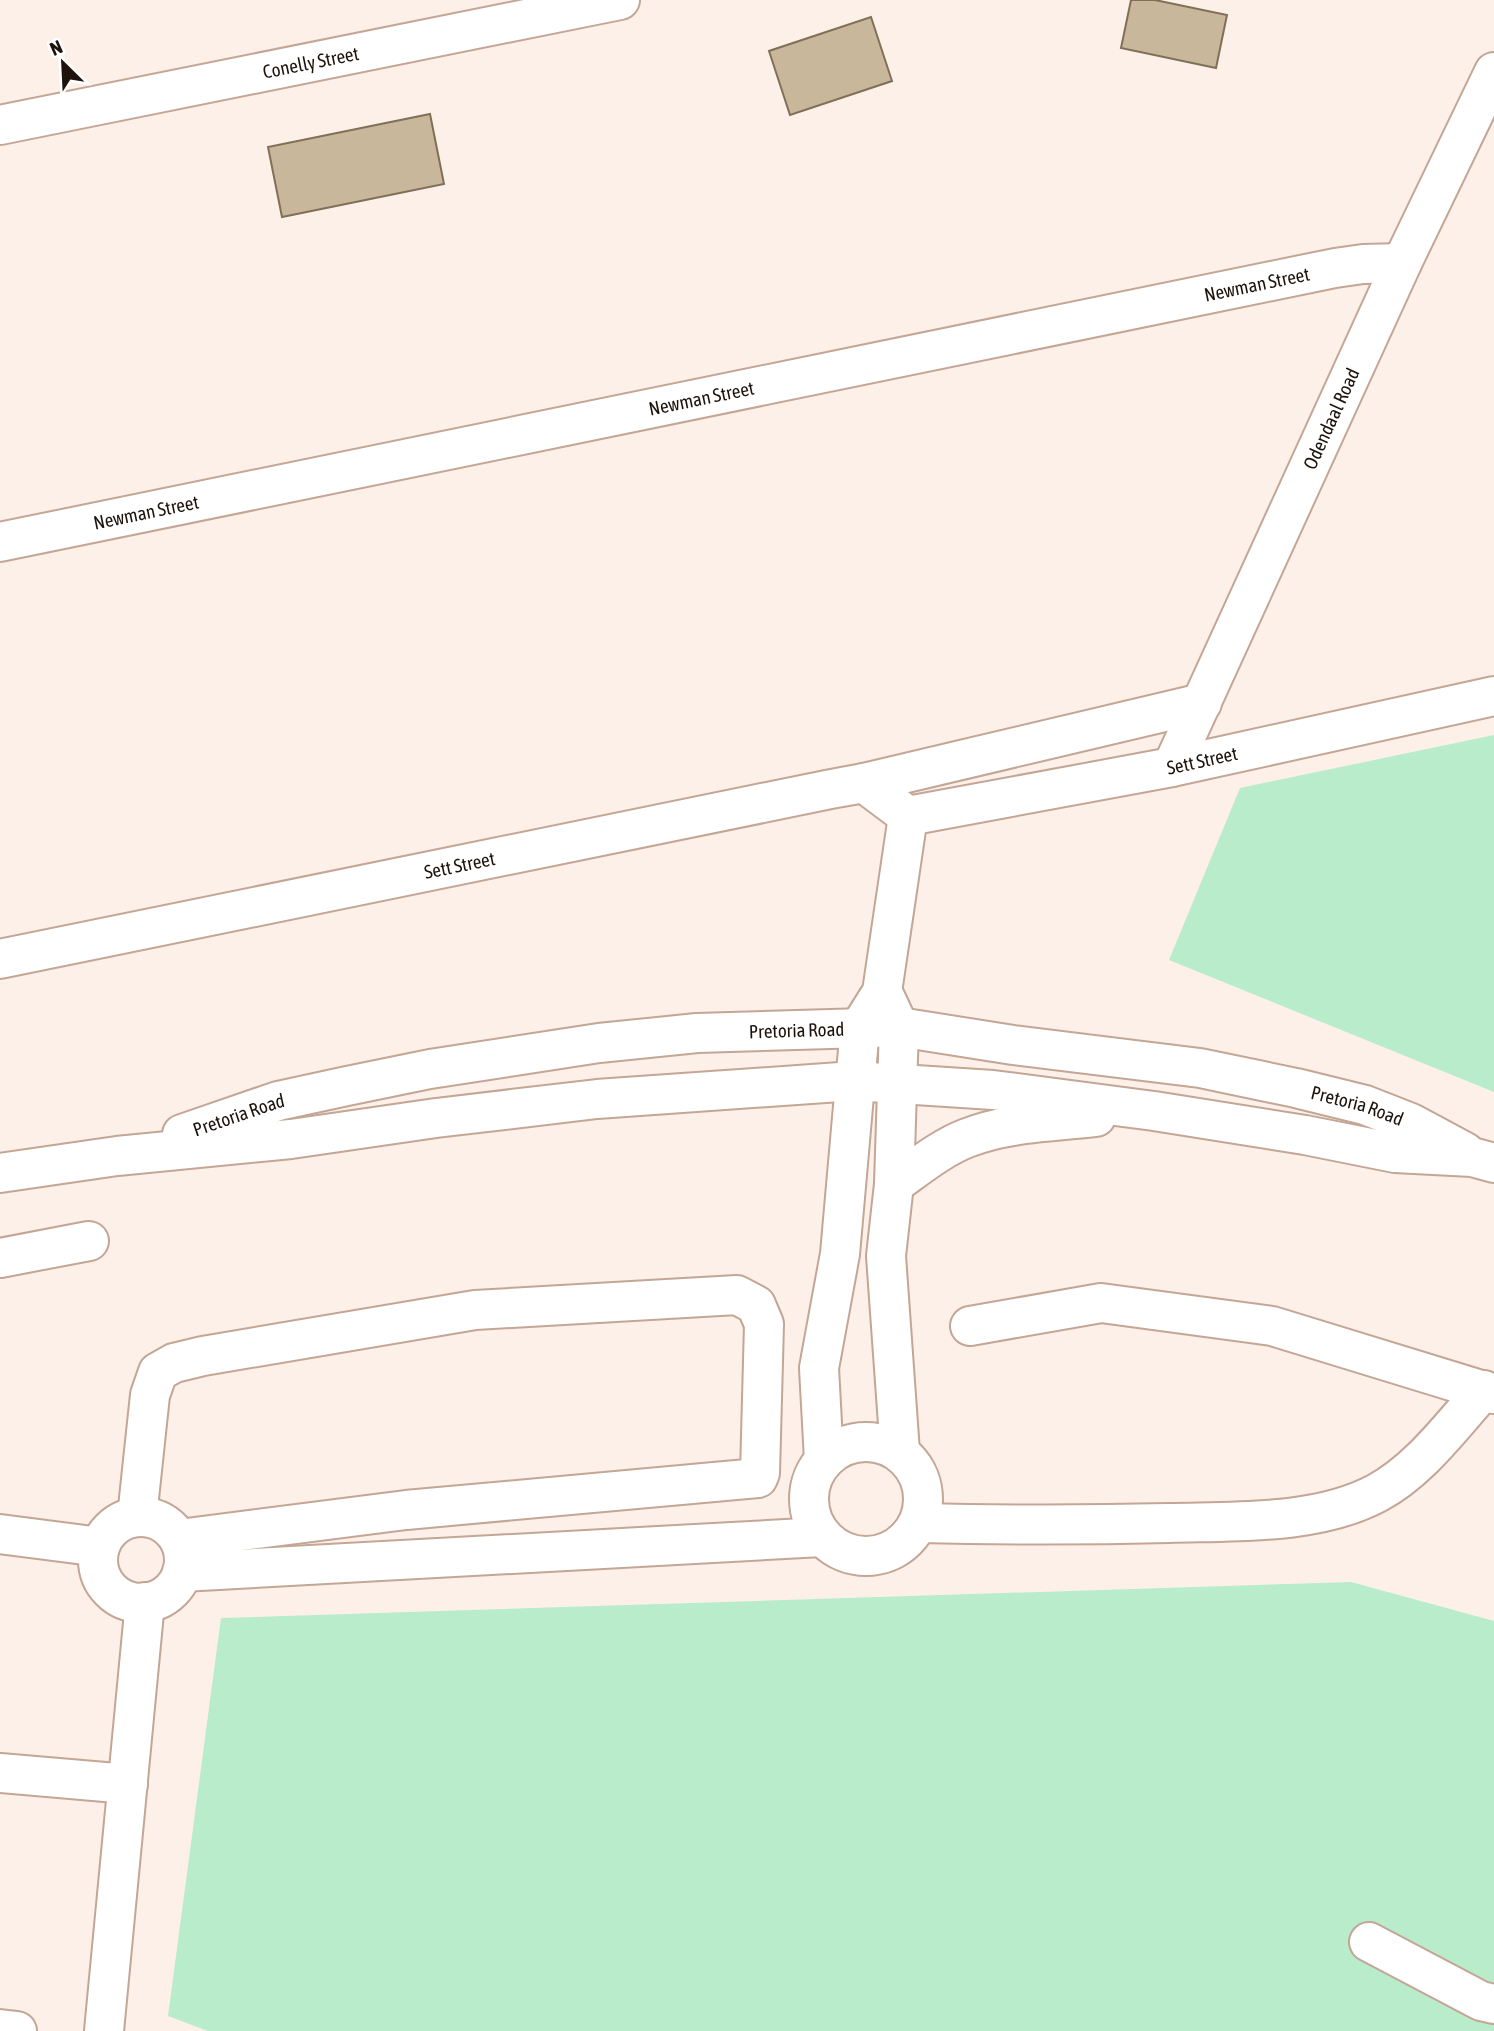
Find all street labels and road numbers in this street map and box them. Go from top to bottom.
street label: Conelly Street [261,42,361,83]
street label: Newman Street [1202,263,1311,306]
street label: Odendaal Road [1298,365,1364,473]
street label: Newman Street [647,377,756,420]
street label: Newman Street [91,491,201,534]
street label: Sett Street [1165,742,1240,779]
street label: Sett Street [422,847,497,883]
street label: Pretoria Road [749,1018,845,1042]
street label: Pretoria Road [1309,1081,1407,1130]
street label: Pretoria Road [190,1089,286,1140]

